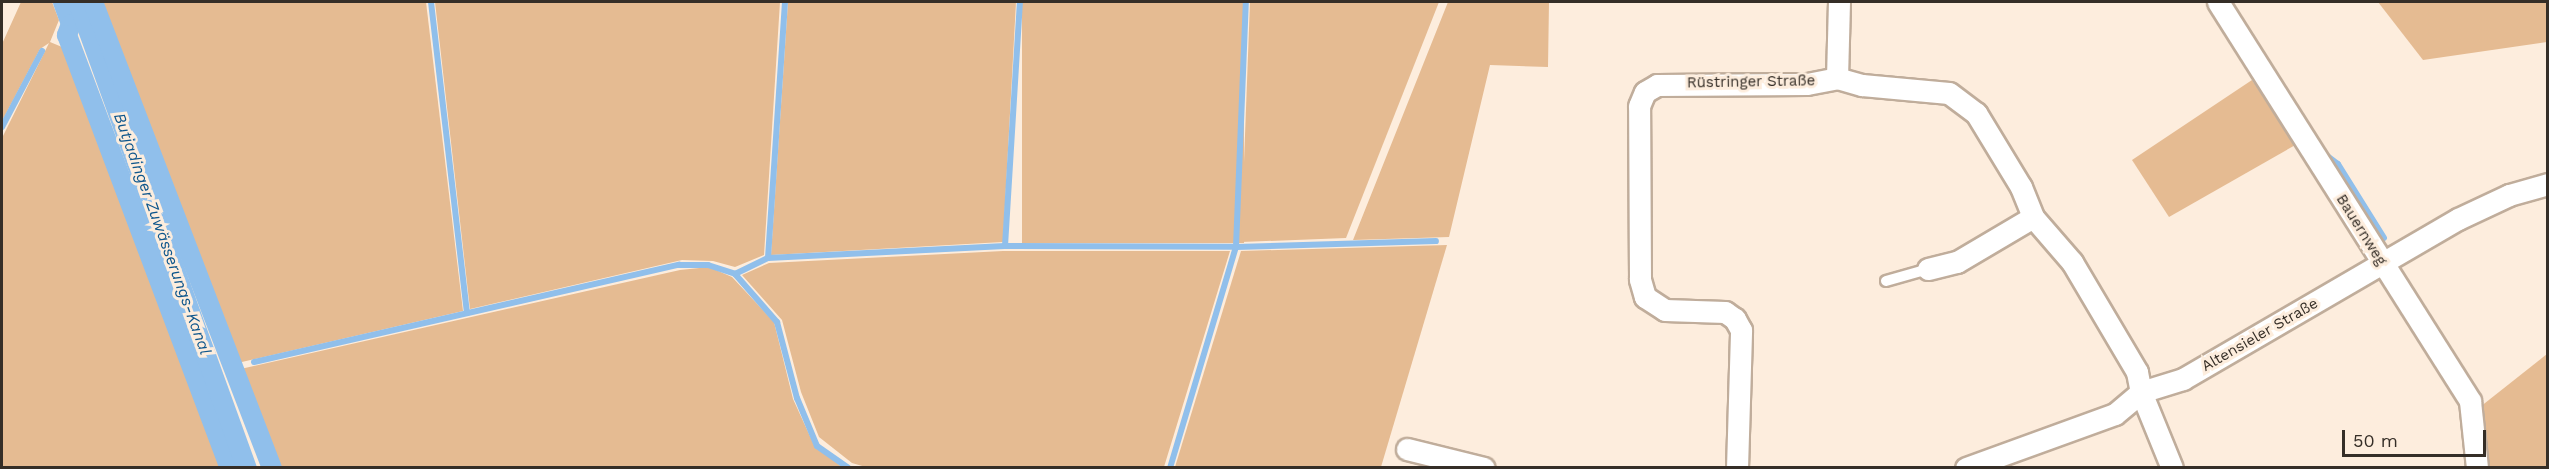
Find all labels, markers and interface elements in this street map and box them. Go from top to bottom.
street label: Rüstringer Straße [1686,72,1816,92]
water label: Butjadinger Zuwässerungs-Kanal [109,110,215,358]
street label: Bauernweg [2332,191,2390,269]
street label: Altensieler Straße [2198,294,2322,376]
scale bar [2345,418,2489,456]
text: 50 m [2353,430,2398,451]

